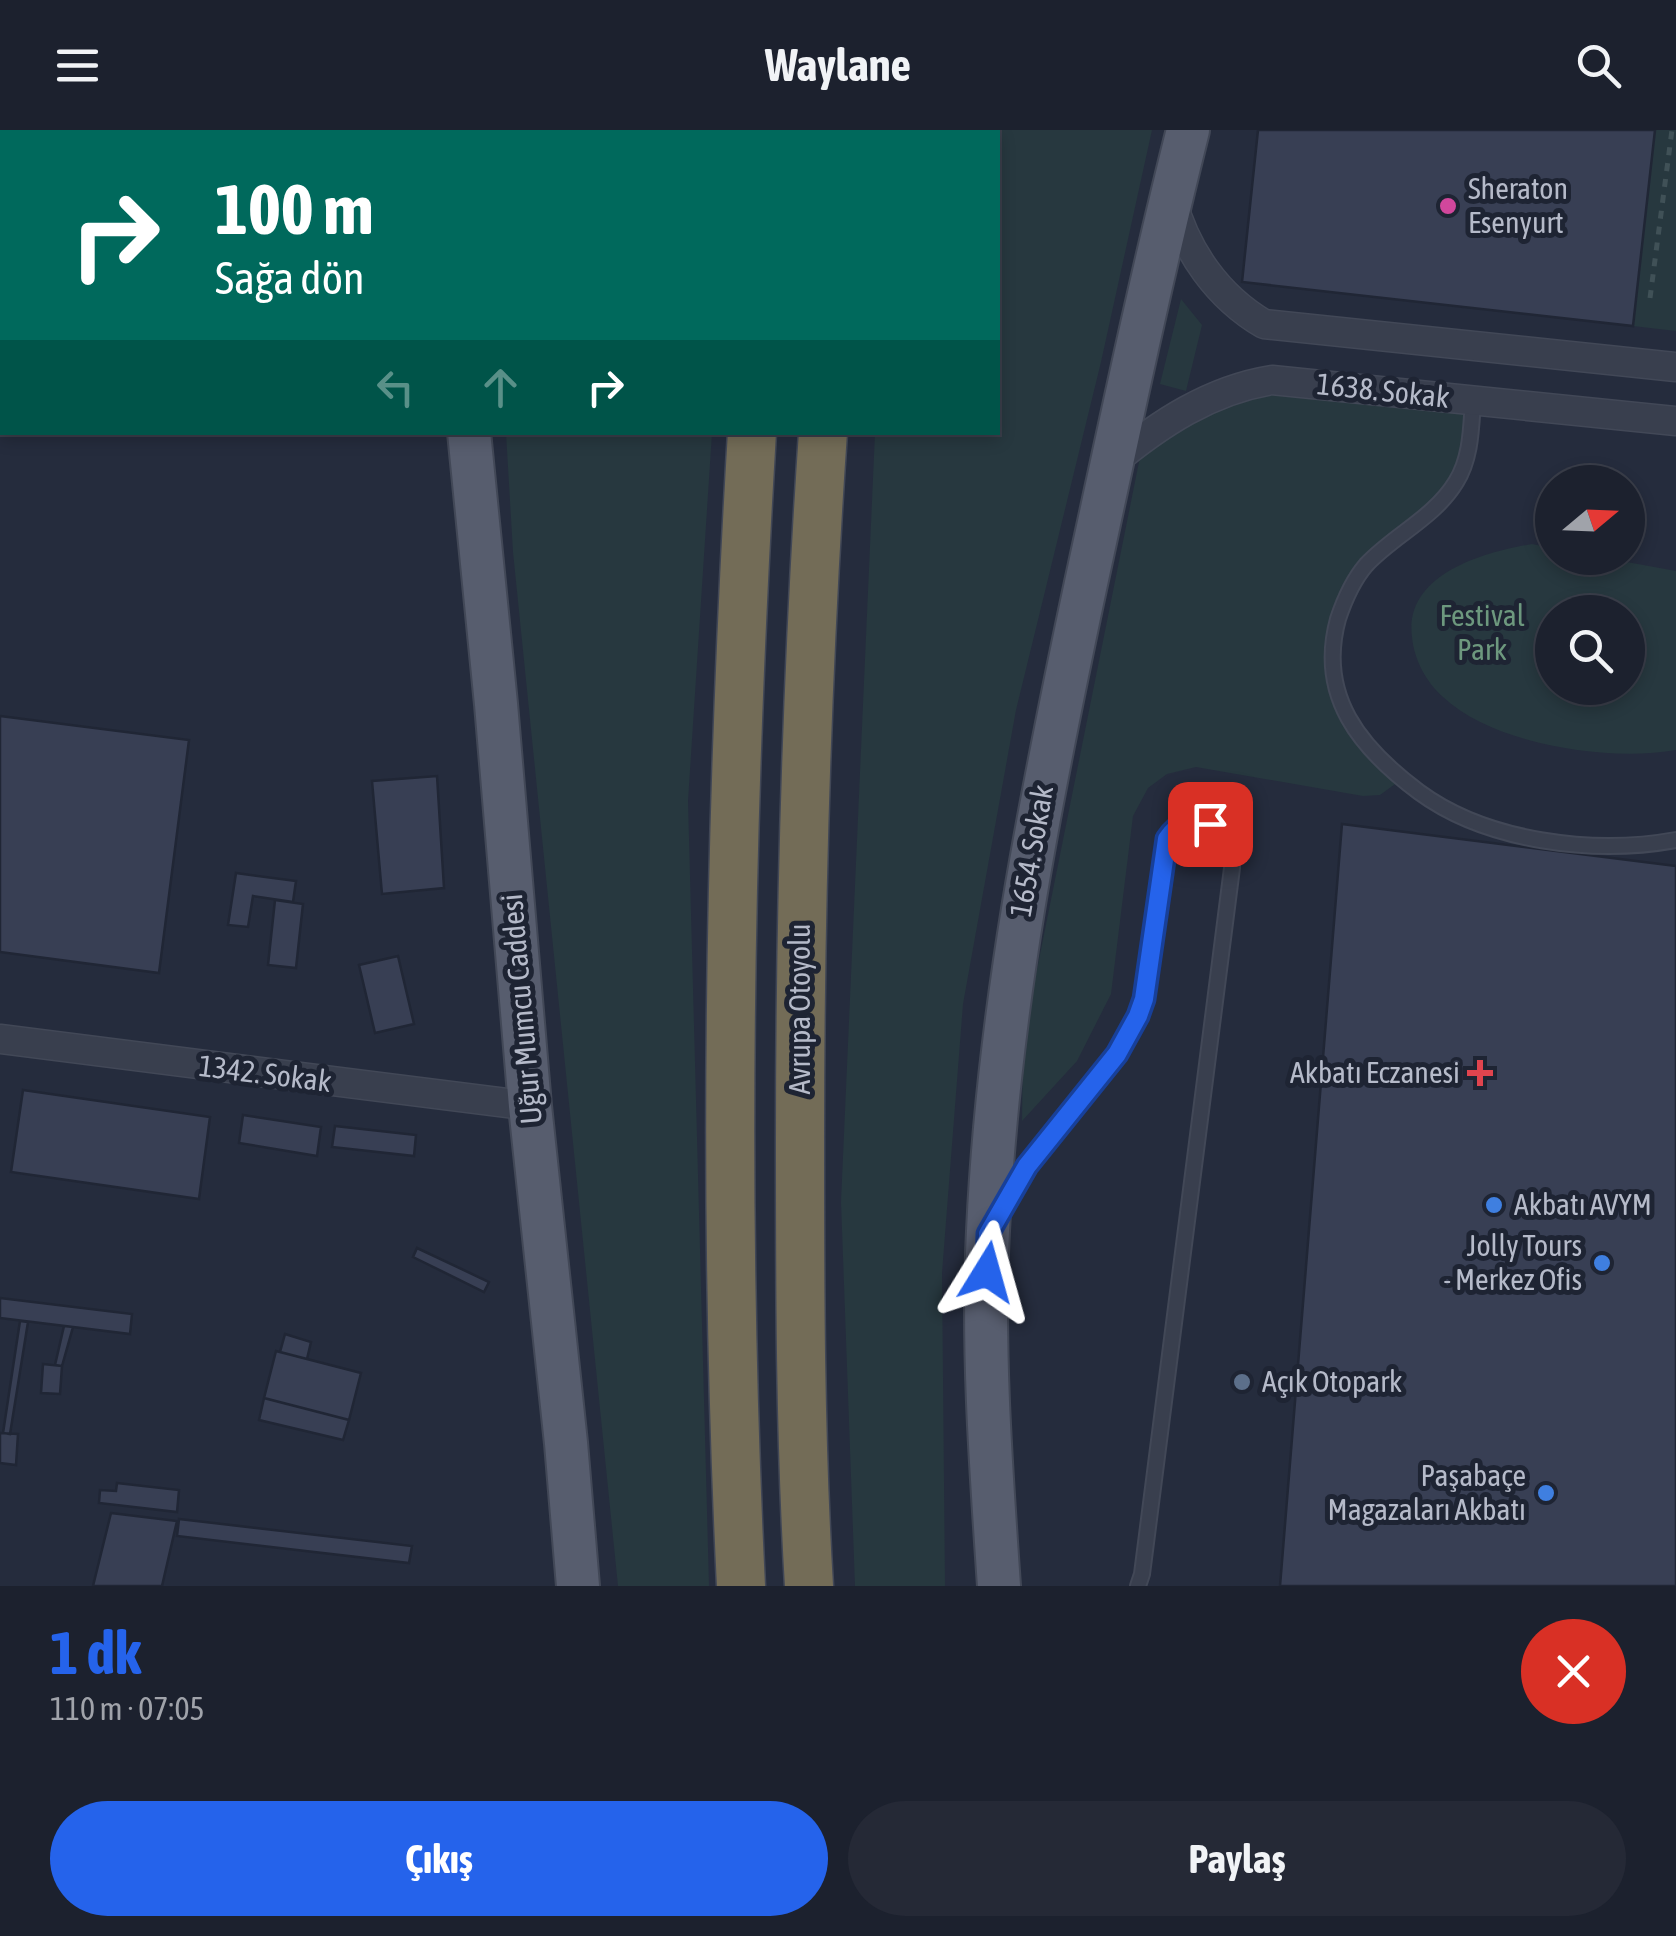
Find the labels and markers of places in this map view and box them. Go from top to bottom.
place label: Sheraton Esenyurt [1468,171,1568,239]
marker: Sheraton Esenyurt [1437,195,1459,217]
pin [1168,782,1253,867]
place label: Akbatı Eczanesi [1290,1055,1460,1089]
marker: Akbatı Eczanesi [1469,1062,1491,1084]
place label: Akbatı AVYM [1514,1187,1652,1221]
marker: Akbatı AVYM [1483,1194,1505,1216]
place label: Jolly Tours - Merkez Ofis [1443,1228,1582,1296]
marker: Jolly Tours - Merkez Ofis [1591,1252,1613,1274]
place label: Açık Otopark [1262,1364,1402,1398]
marker: Açık Otopark [1231,1371,1253,1393]
place label: Paşabaçe Magazaları Akbatı [1328,1458,1526,1526]
marker: Paşabaçe Magazaları Akbatı [1535,1482,1557,1504]

